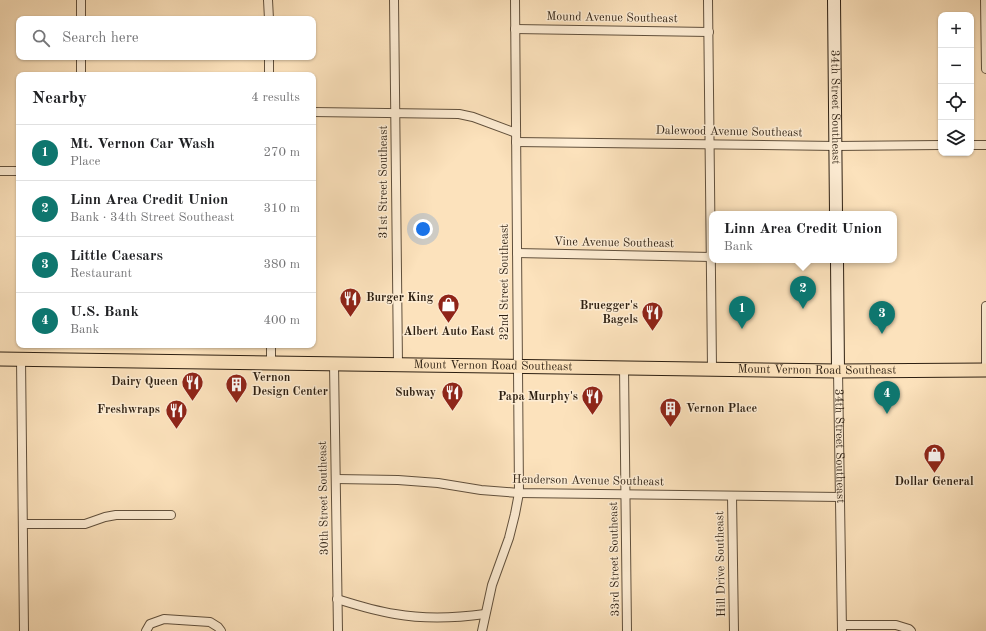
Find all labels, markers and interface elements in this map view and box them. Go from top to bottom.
street label: Mound Avenue Southeast [546,11,678,25]
map controls [938,12,974,156]
button: + [938,12,974,48]
search box [16,16,316,60]
icon: search [30,27,52,49]
text: Search here [62,31,139,46]
button: − [938,48,974,84]
street label: 34th Street Southeast [828,50,842,164]
button: locate [938,84,974,120]
text: Nearby [32,90,87,107]
text: 4 results [251,91,300,104]
button: layers [938,120,974,156]
street label: 31st Street Southeast [378,125,390,239]
street label: Dalewood Avenue Southeast [655,125,803,139]
text: Mt. Vernon Car Wash [70,137,215,152]
text: 1 [41,146,49,159]
text: 270 m [263,146,300,159]
text: Place [70,155,100,168]
text: Linn Area Credit Union [70,193,228,208]
text: 2 [41,202,49,215]
text: 310 m [263,202,300,215]
text: Bank · 34th Street Southeast [70,211,234,224]
popup [709,211,897,263]
your location [413,219,433,239]
text: Linn Area Credit Union [724,222,882,237]
street label: 32nd Street Southeast [499,224,511,340]
street label: Vine Avenue Southeast [554,236,674,250]
text: Bank [724,240,753,253]
text: Little Caesars [70,249,163,264]
text: 3 [41,258,49,271]
text: 380 m [263,258,300,271]
text: Restaurant [70,267,132,280]
pin: 2 [790,276,816,309]
restaurant icon: Burger King [338,285,364,318]
place label: Burger King [366,292,434,304]
shop icon: Albert Auto East [436,292,462,325]
pin: 1 [729,296,755,329]
place label: Bruegger's Bagels [580,300,638,326]
restaurant icon: Bruegger's Bagels [640,300,666,333]
pin: 3 [869,301,895,334]
text: U.S. Bank [70,305,139,320]
text: 4 [41,314,49,327]
text: 400 m [263,314,300,327]
text: Bank [70,323,99,336]
place label: Albert Auto East [403,326,495,338]
street label: Mount Vernon Road Southeast [413,359,573,373]
street label: Mount Vernon Road Southeast [737,364,896,377]
restaurant icon: Dairy Queen [180,369,206,402]
building icon: Vernon Design Center [224,372,250,405]
place label: Vernon Design Center [252,372,328,398]
place label: Dairy Queen [111,376,178,388]
restaurant icon: Subway [439,380,465,413]
pin: 4 [874,381,900,414]
restaurant icon: Papa Murphy's [580,384,606,417]
place label: Subway [395,387,436,399]
street label: 34th Street Southeast [832,389,846,503]
place label: Papa Murphy's [498,391,578,403]
building icon: Vernon Place [658,396,684,429]
restaurant icon: Freshwraps [163,397,189,430]
place label: Vernon Place [686,403,758,415]
place label: Freshwraps [97,404,160,416]
street label: 30th Street Southeast [317,441,331,555]
shop icon: Dollar General [921,442,947,475]
street label: Henderson Avenue Southeast [512,474,664,488]
place label: Dollar General [894,476,974,488]
street label: 33rd Street Southeast [608,501,622,617]
street label: Hill Drive Southeast [714,511,728,617]

